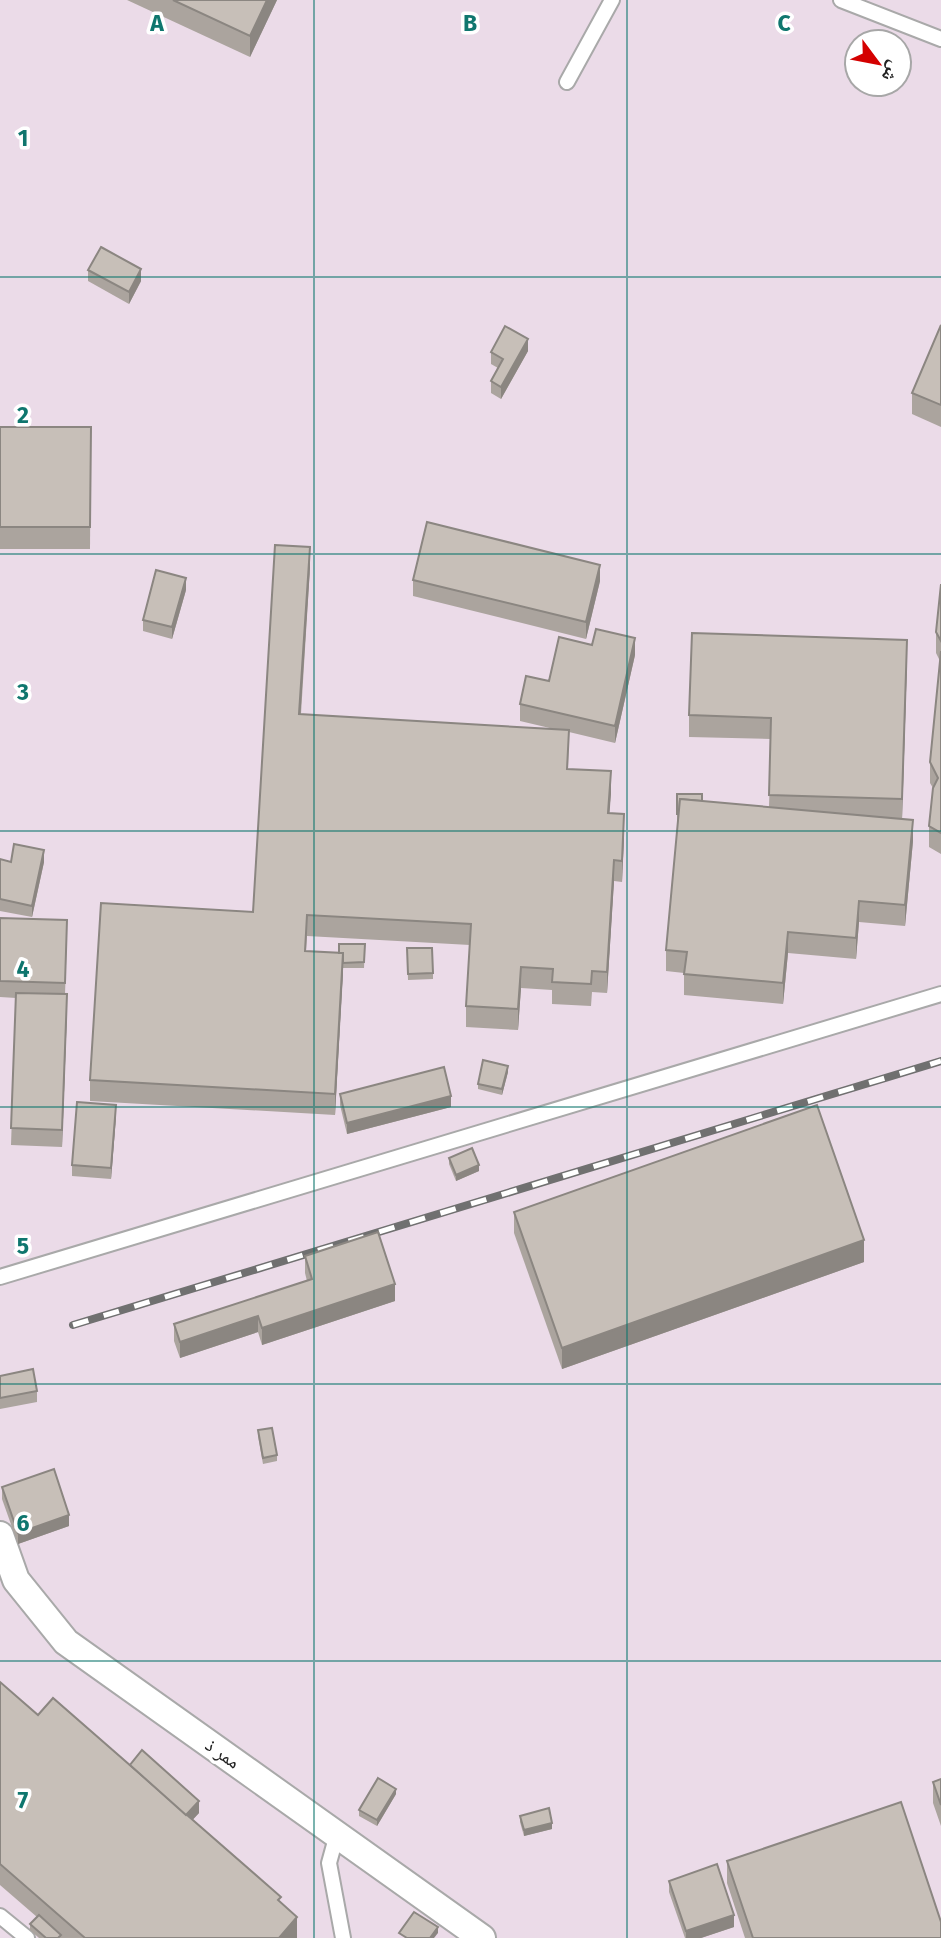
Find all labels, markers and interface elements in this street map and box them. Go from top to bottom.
text: A [149,9,164,37]
text: B [463,9,477,37]
text: C [777,9,791,37]
north arrow [843,28,913,98]
text: ش [877,57,907,86]
text: 1 [18,124,28,152]
text: 2 [17,401,29,429]
text: 3 [16,678,29,706]
text: 4 [17,955,30,983]
text: 5 [17,1232,29,1260]
text: 6 [17,1509,30,1537]
street label: ممر ذ [201,1733,245,1773]
text: 7 [18,1786,29,1814]

